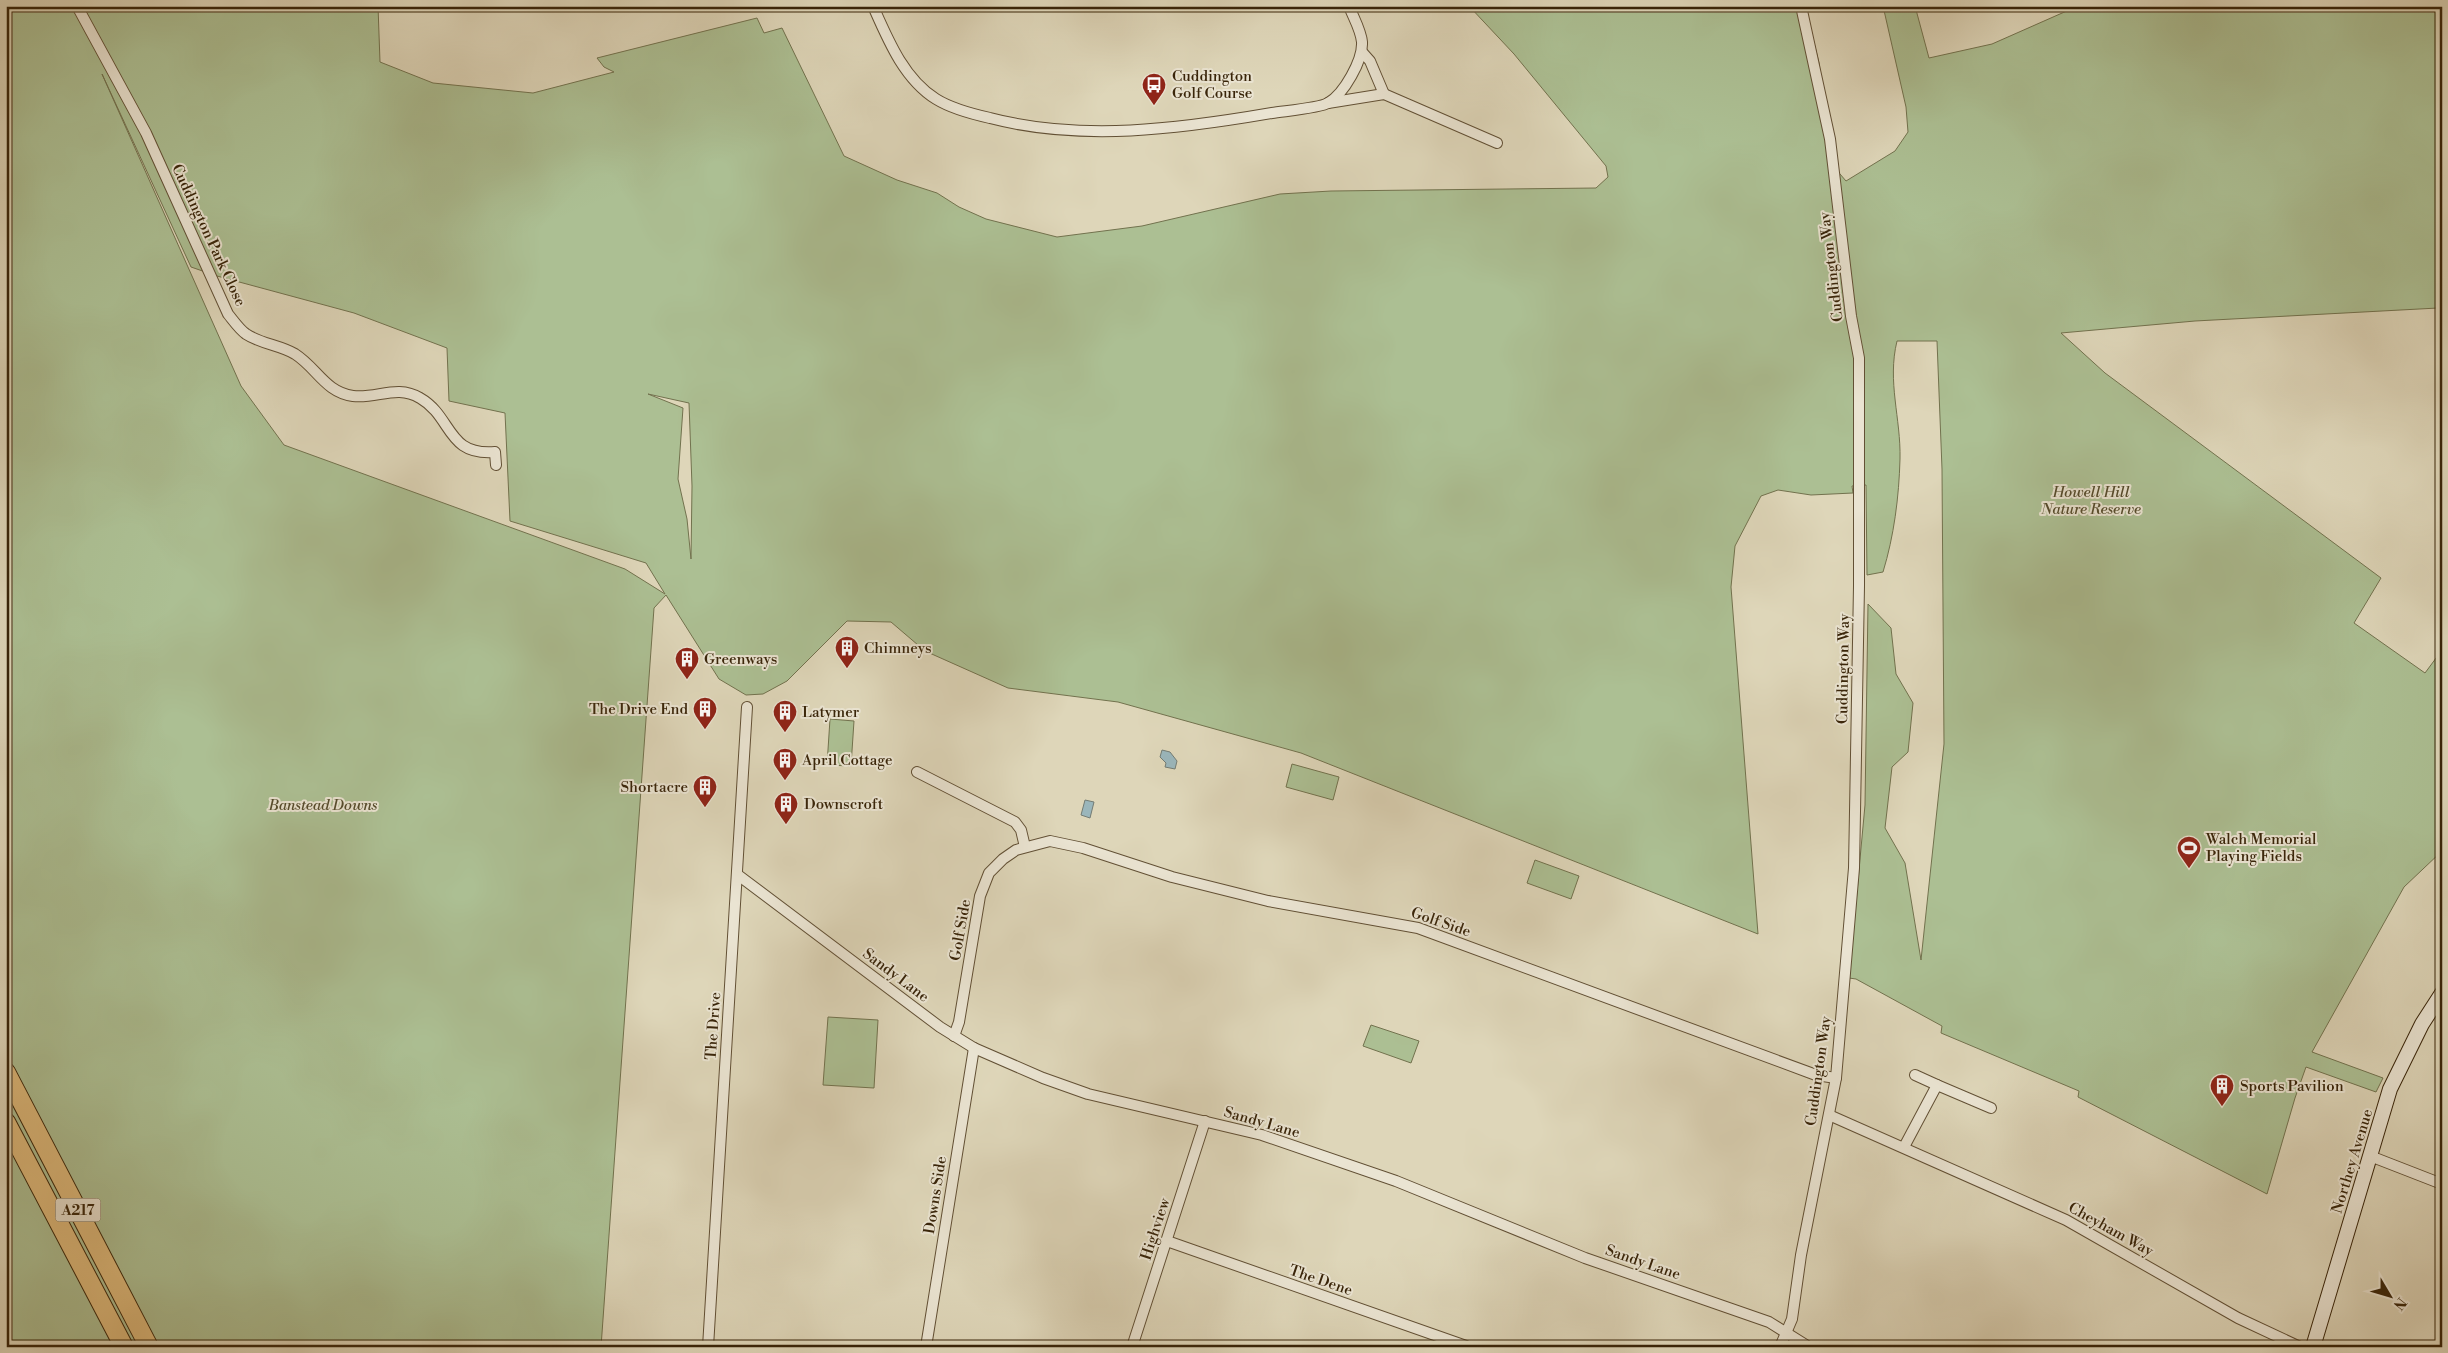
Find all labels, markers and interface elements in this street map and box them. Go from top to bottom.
place label: Cuddington Golf Course [1172,67,1252,103]
bus stop icon: Cuddington Golf Course [1141,72,1167,106]
street label: Cuddington Park Close [167,161,250,309]
street label: Cuddington Way [1815,210,1848,323]
park label: Howell Hill Nature Reserve [2040,483,2141,519]
street label: Cuddington Way [1833,613,1854,724]
building icon: Chimneys [834,635,860,669]
place label: Chimneys [864,639,932,658]
building icon: Greenways [674,646,700,680]
place label: Greenways [704,650,777,669]
building icon: The Drive End [692,696,718,730]
building icon: Latymer [772,699,798,733]
place label: The Drive End [589,700,688,719]
place label: Latymer [802,703,860,722]
building icon: April Cottage [772,747,798,781]
place label: April Cottage [801,751,892,770]
building icon: Shortacre [692,774,718,808]
place label: Shortacre [620,778,688,797]
building icon: Downscroft [773,791,799,825]
place label: Downscroft [804,795,884,814]
park label: Banstead Downs [268,796,378,815]
place label: Walch Memorial Playing Fields [2205,830,2317,866]
sports icon: Walch Memorial Playing Fields [2176,835,2202,869]
street label: Golf Side [946,898,975,962]
street label: Golf Side [1408,903,1473,942]
street label: Sandy Lane [859,944,933,1007]
street label: The Drive [702,991,725,1061]
street label: Cuddington Way [1801,1014,1836,1127]
building icon: Sports Pavilion [2209,1073,2235,1107]
place label: Sports Pavilion [2240,1077,2344,1096]
street label: Sandy Lane [1222,1103,1302,1142]
street label: Northey Avenue [2328,1107,2377,1216]
street label: Downs Side [920,1155,951,1235]
street label: Highview [1137,1195,1175,1262]
road number: A217 [56,1198,100,1222]
street label: Cheyham Way [2065,1198,2157,1261]
street label: Sandy Lane [1603,1241,1683,1284]
street label: The Dene [1287,1261,1355,1300]
north arrow [2366,1270,2416,1320]
text: N [2389,1293,2410,1313]

